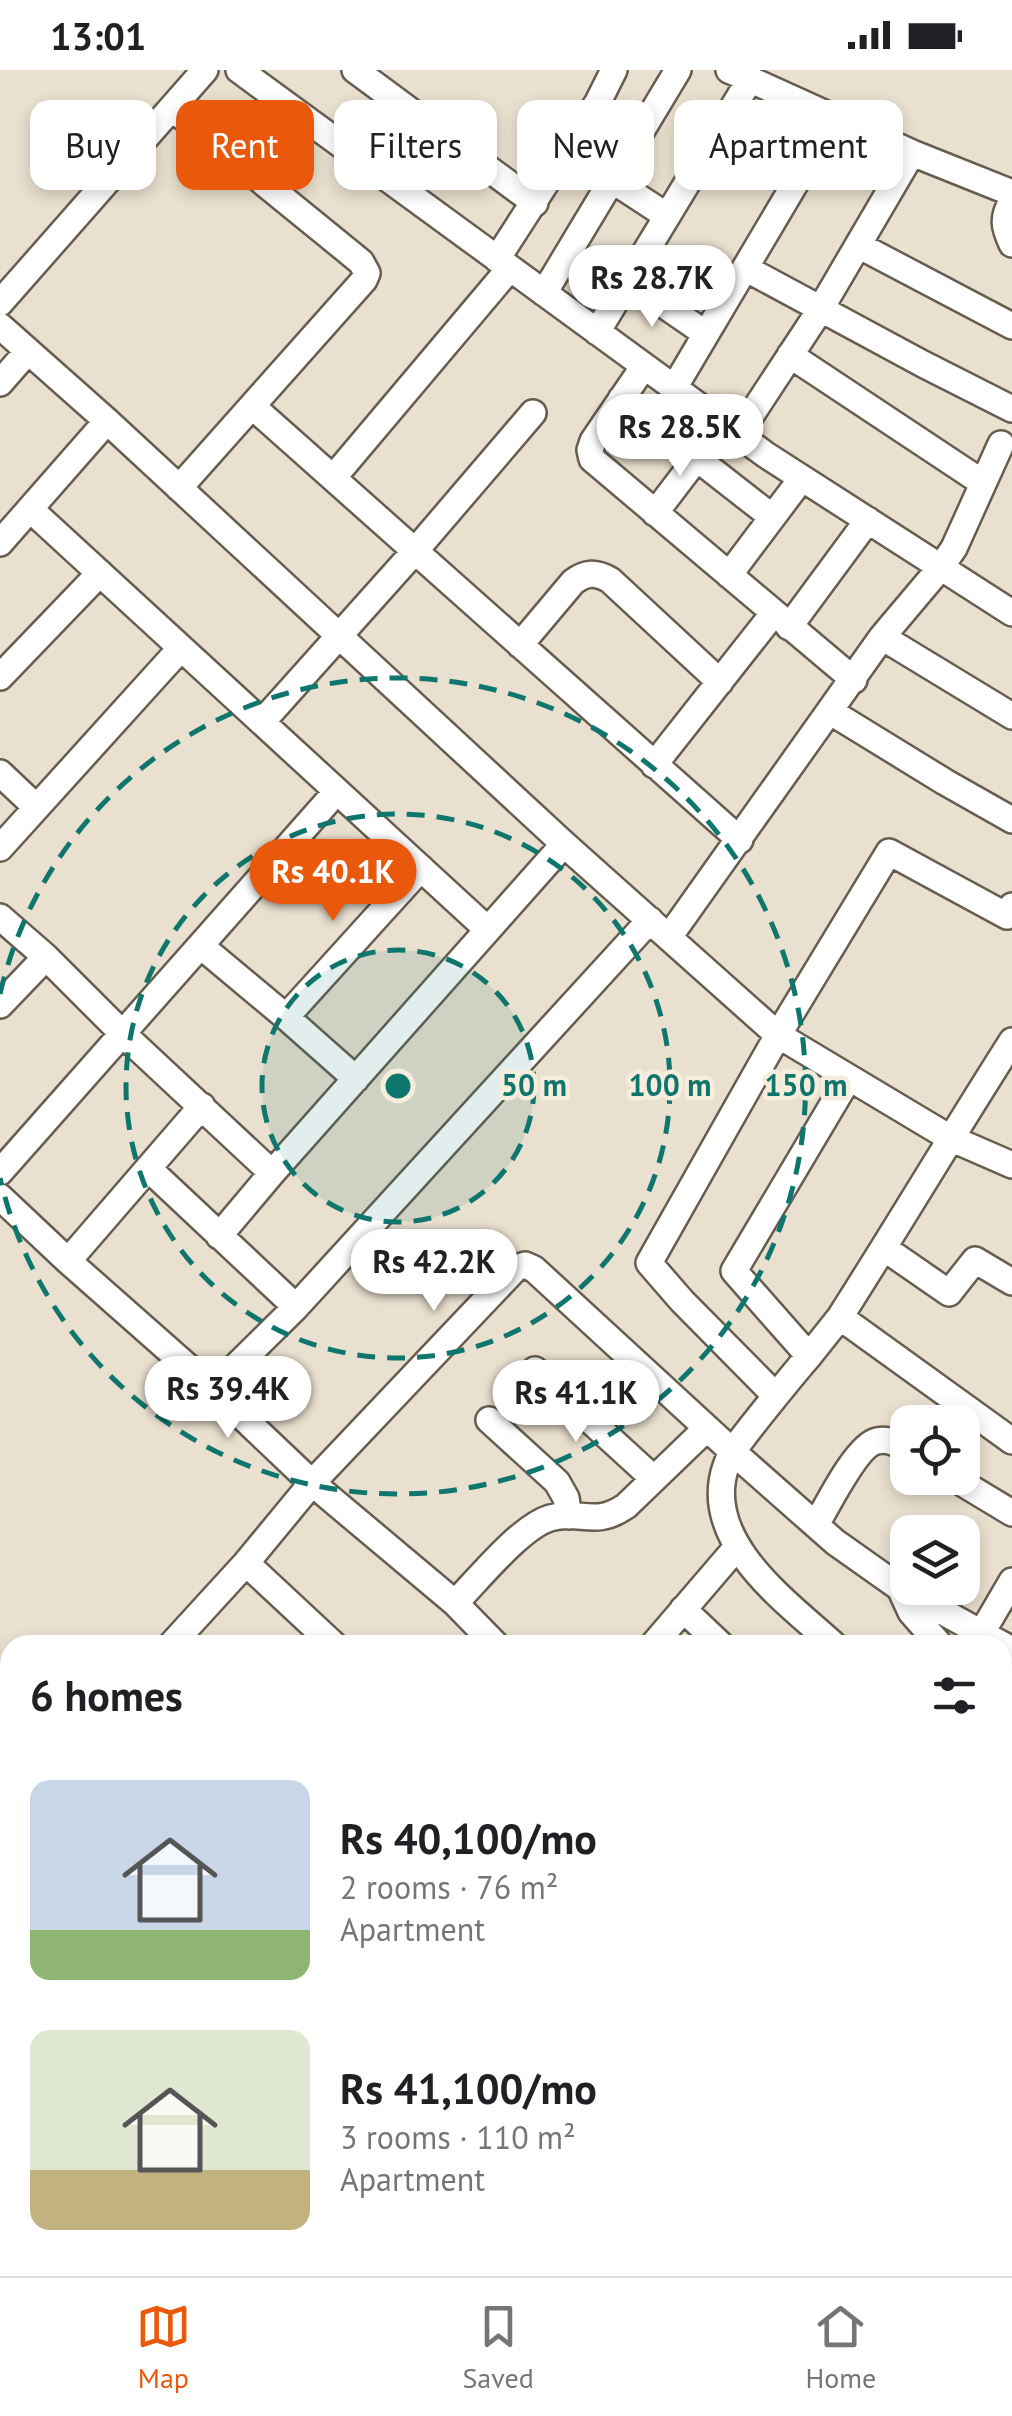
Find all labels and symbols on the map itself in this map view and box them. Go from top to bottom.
pin: Rs 28.7K [549,245,755,330]
pin: Rs 28.5K [577,394,783,479]
pin: Rs 40.1K [230,839,436,924]
text: 50 m [501,1065,567,1104]
text: 100 m [629,1065,711,1104]
text: 150 m [765,1065,847,1104]
centre of rings [380,1068,416,1104]
pin: Rs 42.2K [331,1229,537,1314]
pin: Rs 39.4K [125,1356,331,1441]
pin: Rs 41.1K [473,1360,679,1445]

